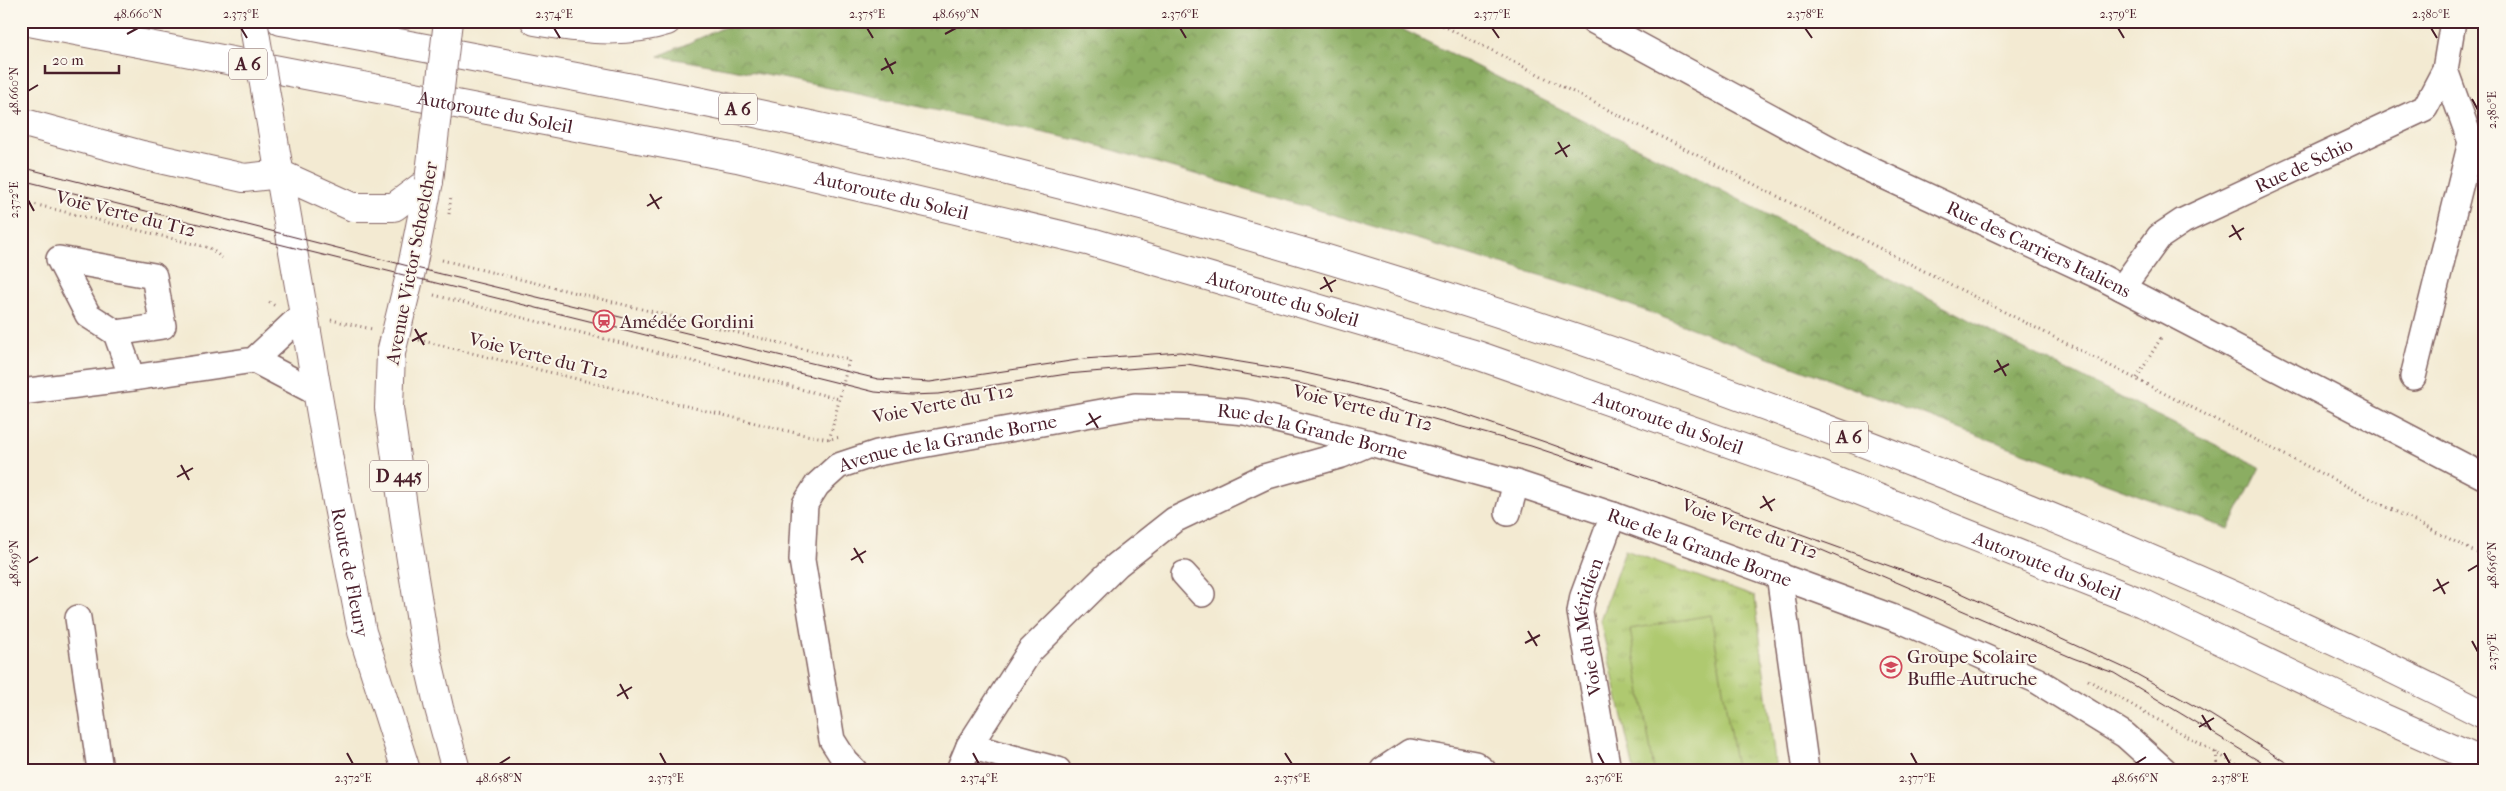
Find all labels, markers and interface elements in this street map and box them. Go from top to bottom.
text: 48.660°N [114,7,162,21]
text: 2.373°E [223,7,259,21]
text: 2.374°E [535,7,573,21]
text: 2.375°E [849,7,885,21]
text: 48.659°N [933,7,979,21]
text: 2.376°E [1161,7,1199,21]
text: 2.377°E [1474,7,1510,21]
text: 2.378°E [1787,7,1823,21]
text: 2.379°E [2099,7,2137,21]
text: 2.380°E [2412,7,2450,21]
scale bar [45,42,119,74]
road number: A 6 [229,49,267,80]
text: 20 m [52,51,84,69]
text: 48.660°N [7,67,21,115]
street label: Autoroute du Soleil [415,87,575,138]
text: 2.380°E [2485,91,2499,129]
road number: A 6 [719,94,757,125]
street label: Rue de Schio [2252,133,2357,198]
street label: Avenue Victor Schœlcher [381,159,443,368]
street label: Autoroute du Soleil [811,167,971,225]
text: 2.372°E [7,181,21,219]
street label: Voie Verte du T12 [53,186,198,242]
street label: Rue des Carriers Italiens [1943,197,2134,303]
street label: Autoroute du Soleil [1203,266,1361,332]
station icon: Amédée Gordini [592,309,616,333]
place label: Amédée Gordini [619,311,754,333]
street label: Voie Verte du T12 [466,328,611,384]
street label: Voie Verte du T12 [870,379,1016,429]
street label: Voie Verte du T12 [1290,380,1435,436]
street label: Autoroute du Soleil [1589,386,1746,459]
street label: Rue de la Grande Borne [1216,400,1410,465]
street label: Avenue de la Grande Borne [835,410,1059,477]
road number: A 6 [1830,422,1868,452]
road number: D 445 [370,461,428,492]
street label: Voie Verte du T12 [1678,494,1821,564]
street label: Rue de la Grande Borne [1604,504,1795,592]
street label: Route de Fleury [326,506,373,640]
street label: Autoroute du Soleil [1969,527,2124,606]
text: 48.659°N [7,540,21,586]
text: 48.656°N [2485,541,2499,589]
street label: Voie du Méridien [1570,555,1608,699]
text: 2.379°E [2485,633,2499,671]
place label: Groupe Scolaire Buffle-Autruche [1907,646,2037,690]
school or university icon: Groupe Scolaire Buffle-Autruche [1879,655,1903,679]
text: 2.372°E [334,771,372,785]
text: 48.658°N [476,771,522,785]
text: 2.373°E [648,771,684,785]
text: 2.374°E [960,771,998,785]
text: 2.375°E [1274,771,1310,785]
text: 2.376°E [1585,771,1623,785]
text: 2.377°E [1899,771,1935,785]
text: 48.656°N [2111,771,2159,785]
text: 2.378°E [2212,771,2248,785]

